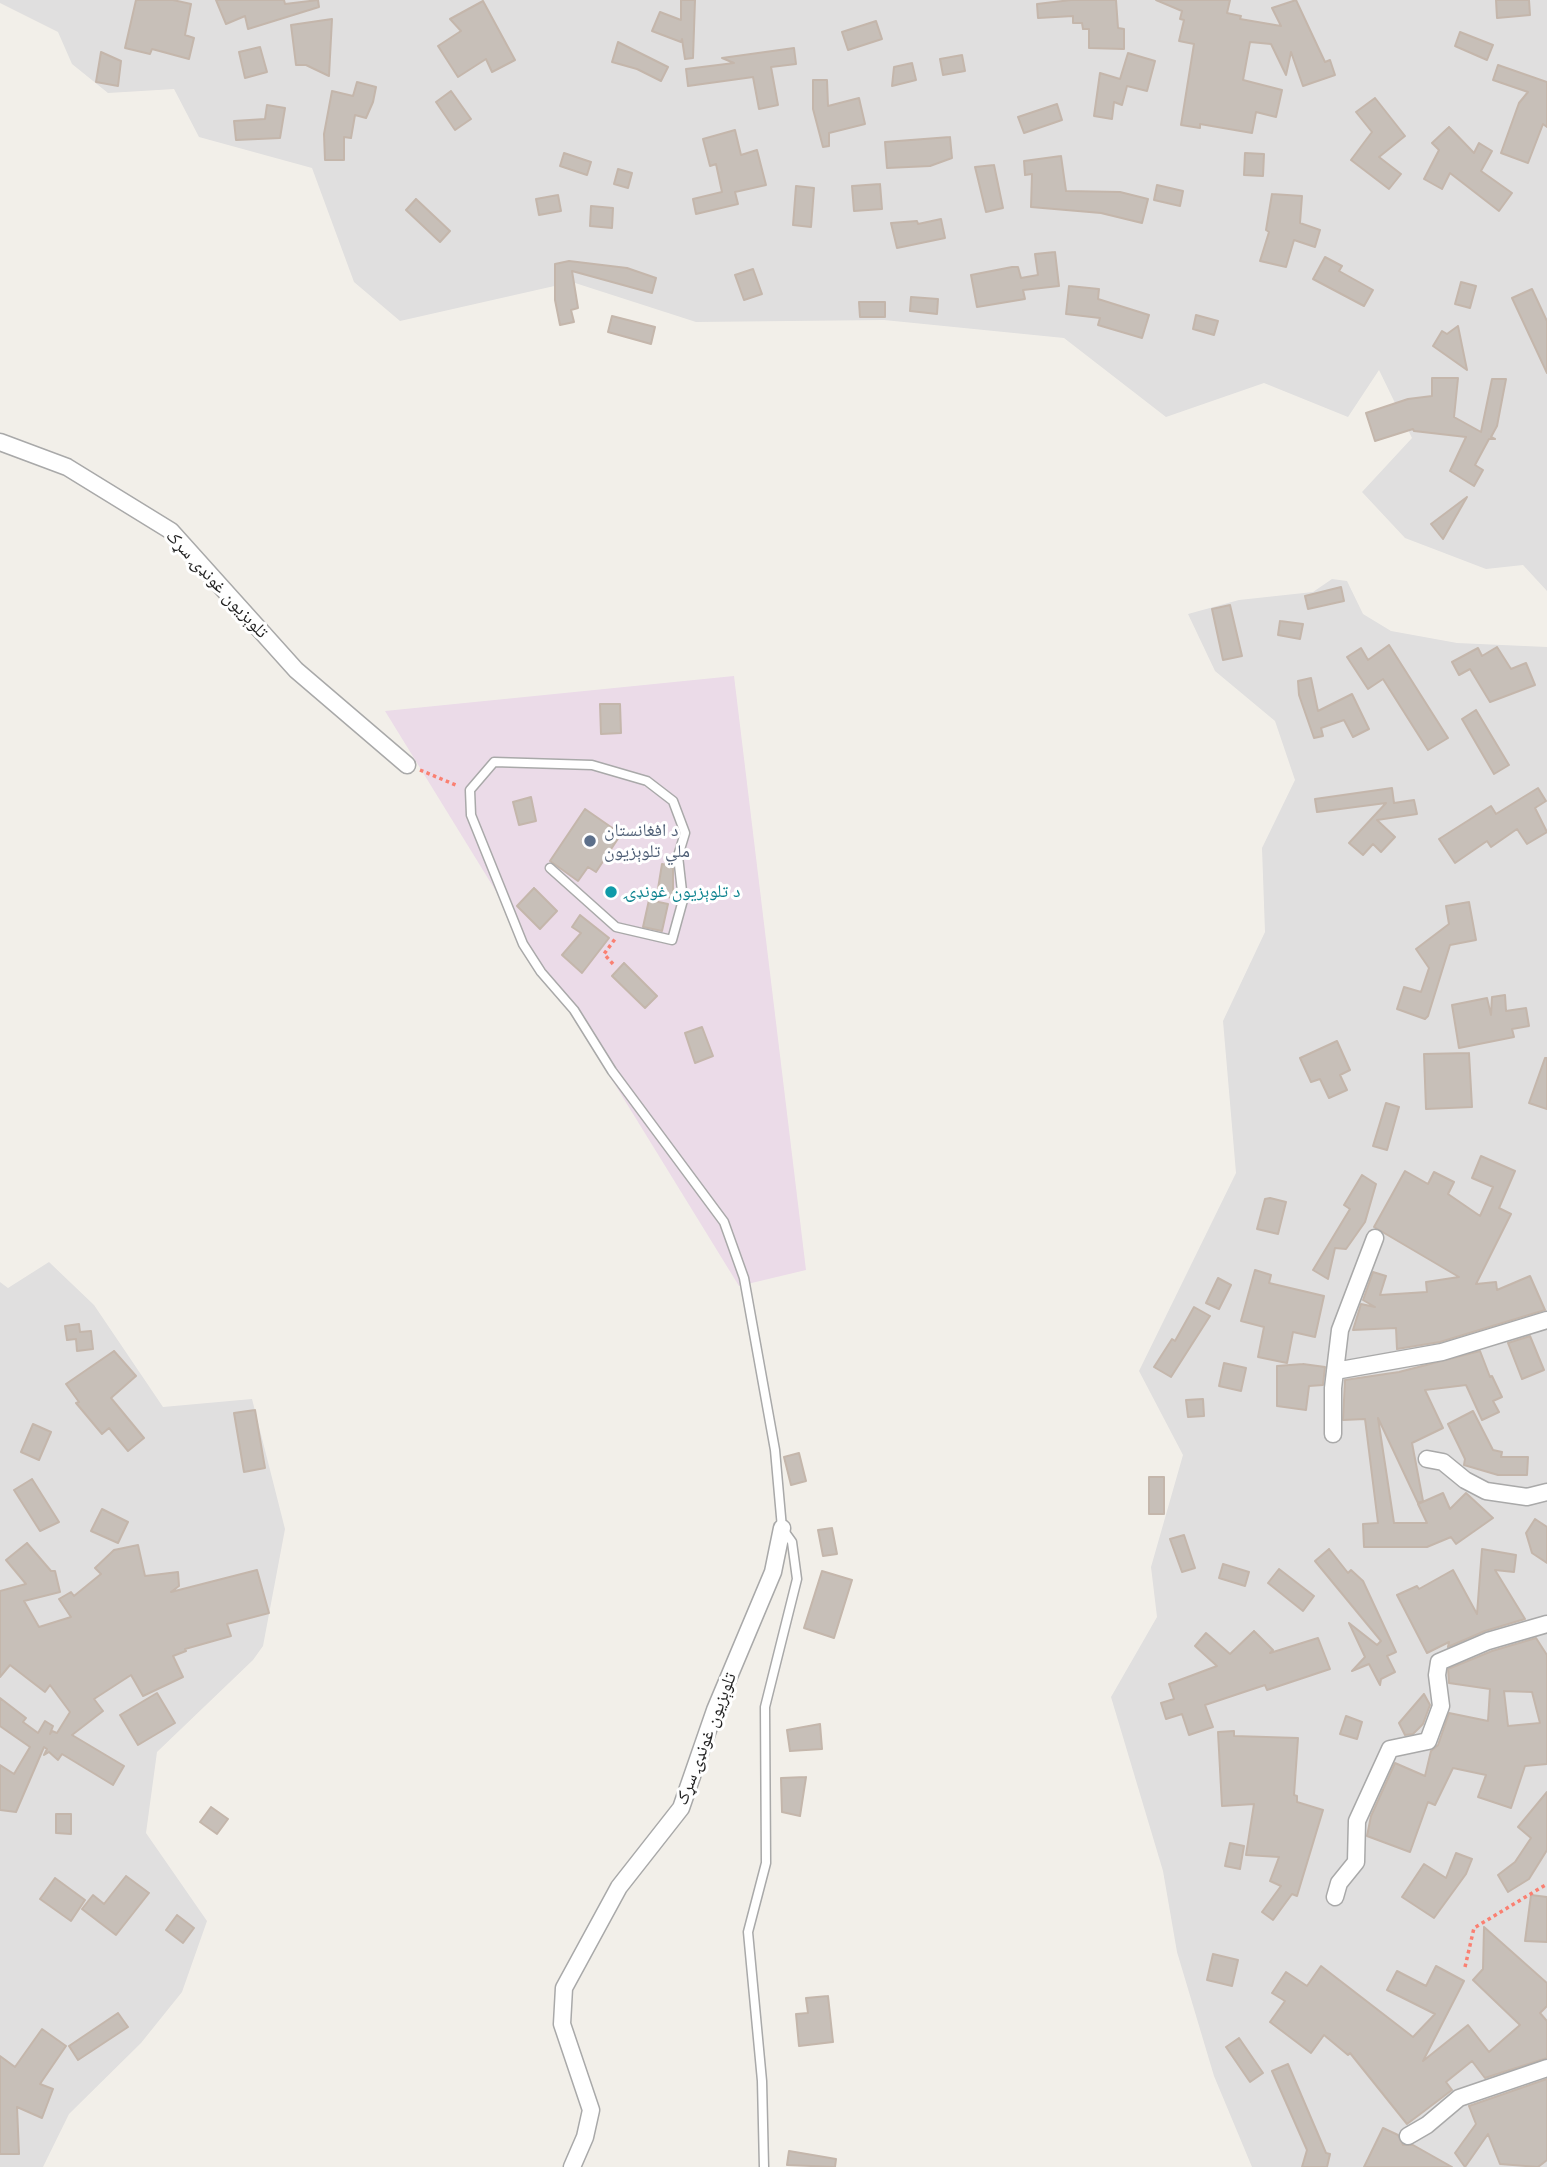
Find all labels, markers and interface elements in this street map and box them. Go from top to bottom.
street label: تلوېزيون غونډۍ سړک [161,525,273,643]
place label: د افغانستان ملي تلوېزیون [604,820,690,862]
marker: د افغانستان ملي تلوېزیون [582,833,598,849]
place label: د تلوېزیون غونډۍ [625,881,740,903]
marker: د تلوېزیون غونډۍ [603,884,619,900]
street label: تلوېزيون غونډۍ سړک [671,1670,741,1808]

